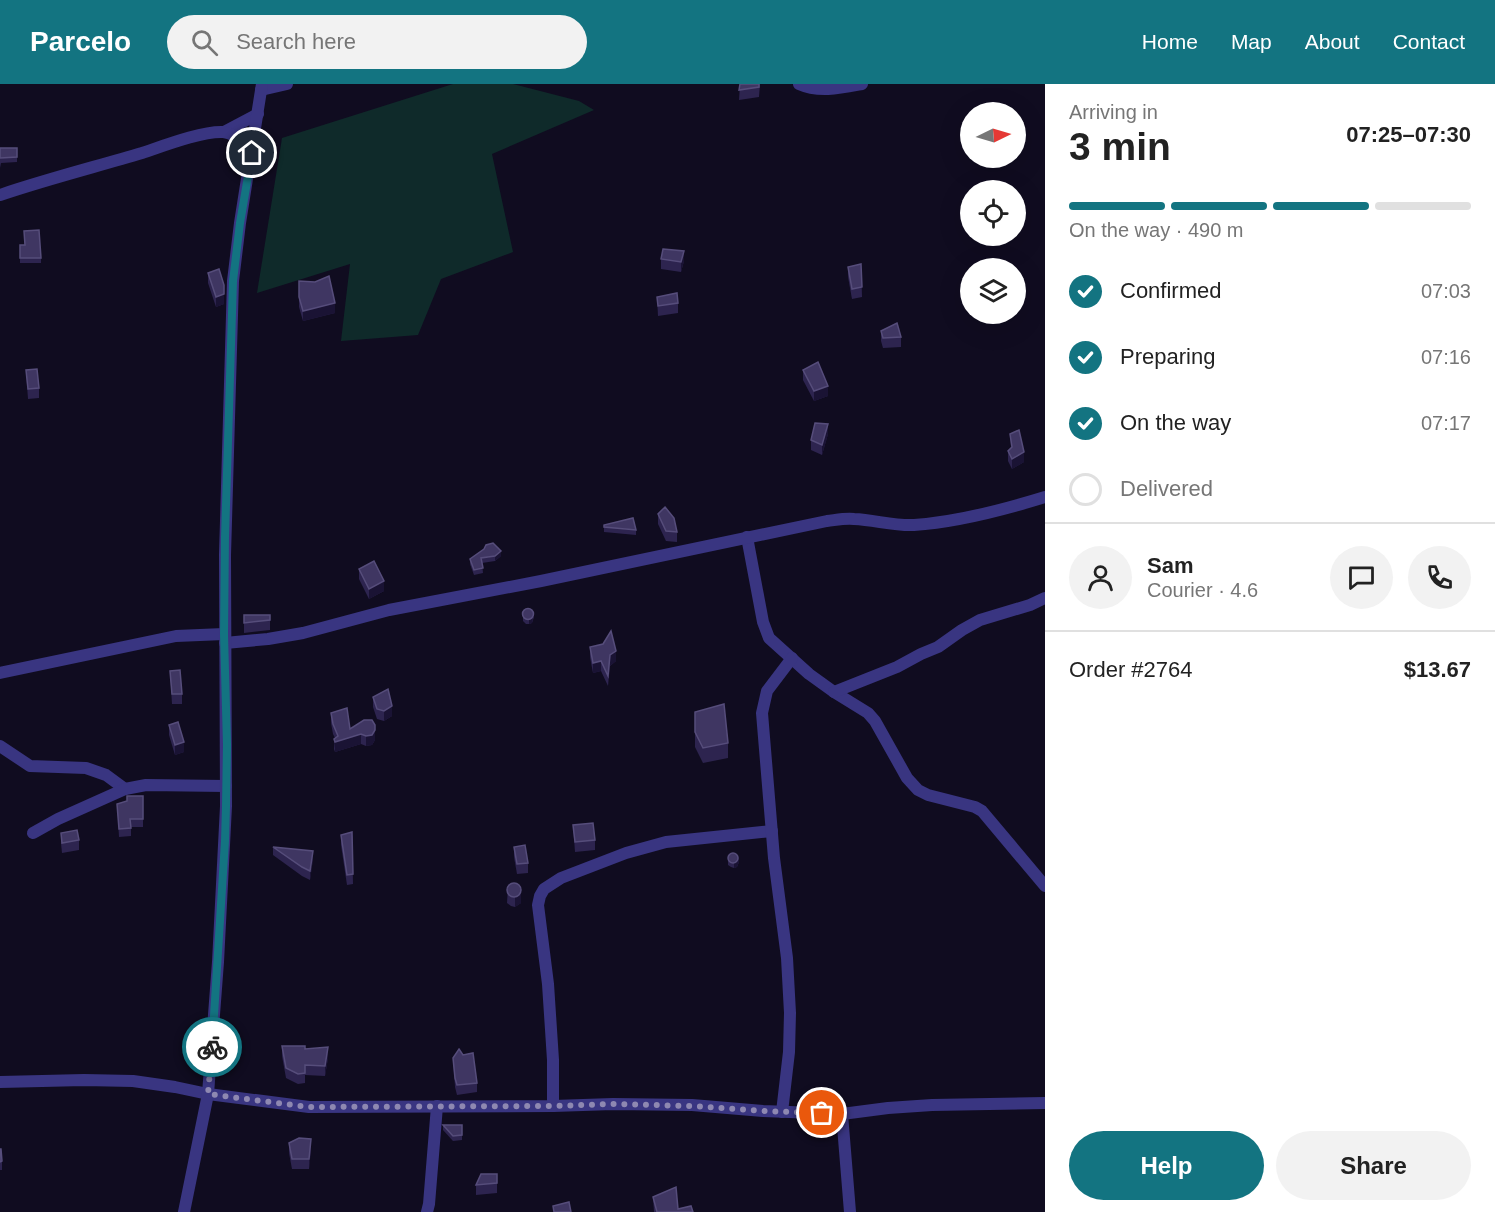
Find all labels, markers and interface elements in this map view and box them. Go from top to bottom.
search box [167,15,587,69]
text: Parcelo [30,26,131,57]
icon: search [188,26,221,59]
text: Search here [236,29,356,54]
text: Home [1142,30,1198,53]
text: Map [1231,30,1272,53]
text: About [1305,30,1360,53]
text: Contact [1393,30,1465,53]
text: Arriving in [1069,101,1158,123]
north arrow [960,102,1026,168]
map controls [960,102,1026,324]
text: 07:25–07:30 [1346,122,1471,147]
text: 3 min [1069,125,1171,168]
pin [226,127,277,178]
icon: home [235,136,268,169]
button: locate [960,180,1026,246]
text: On the way · 490 m [1069,219,1244,241]
button: layers [960,258,1026,324]
icon: check [1069,275,1102,308]
text: Confirmed [1120,278,1221,303]
text: 07:03 [1421,280,1471,302]
icon: check [1069,341,1102,374]
text: Preparing [1120,344,1215,369]
text: 07:16 [1421,346,1471,368]
icon: check [1069,407,1102,440]
text: On the way [1120,410,1231,435]
text: 07:17 [1421,412,1471,434]
text: Delivered [1120,476,1213,501]
button: person [1069,546,1132,609]
button: chat [1330,546,1393,609]
button: phone [1408,546,1471,609]
text: Sam [1147,553,1193,578]
text: Courier · 4.6 [1147,579,1258,601]
text: Order #2764 [1069,657,1193,682]
text: $13.67 [1404,657,1471,682]
courier [182,1017,242,1077]
icon: bike [196,1031,229,1064]
pin [796,1087,847,1138]
icon: bag [805,1096,838,1129]
button: Help [1069,1131,1264,1200]
button: Share [1276,1131,1471,1200]

